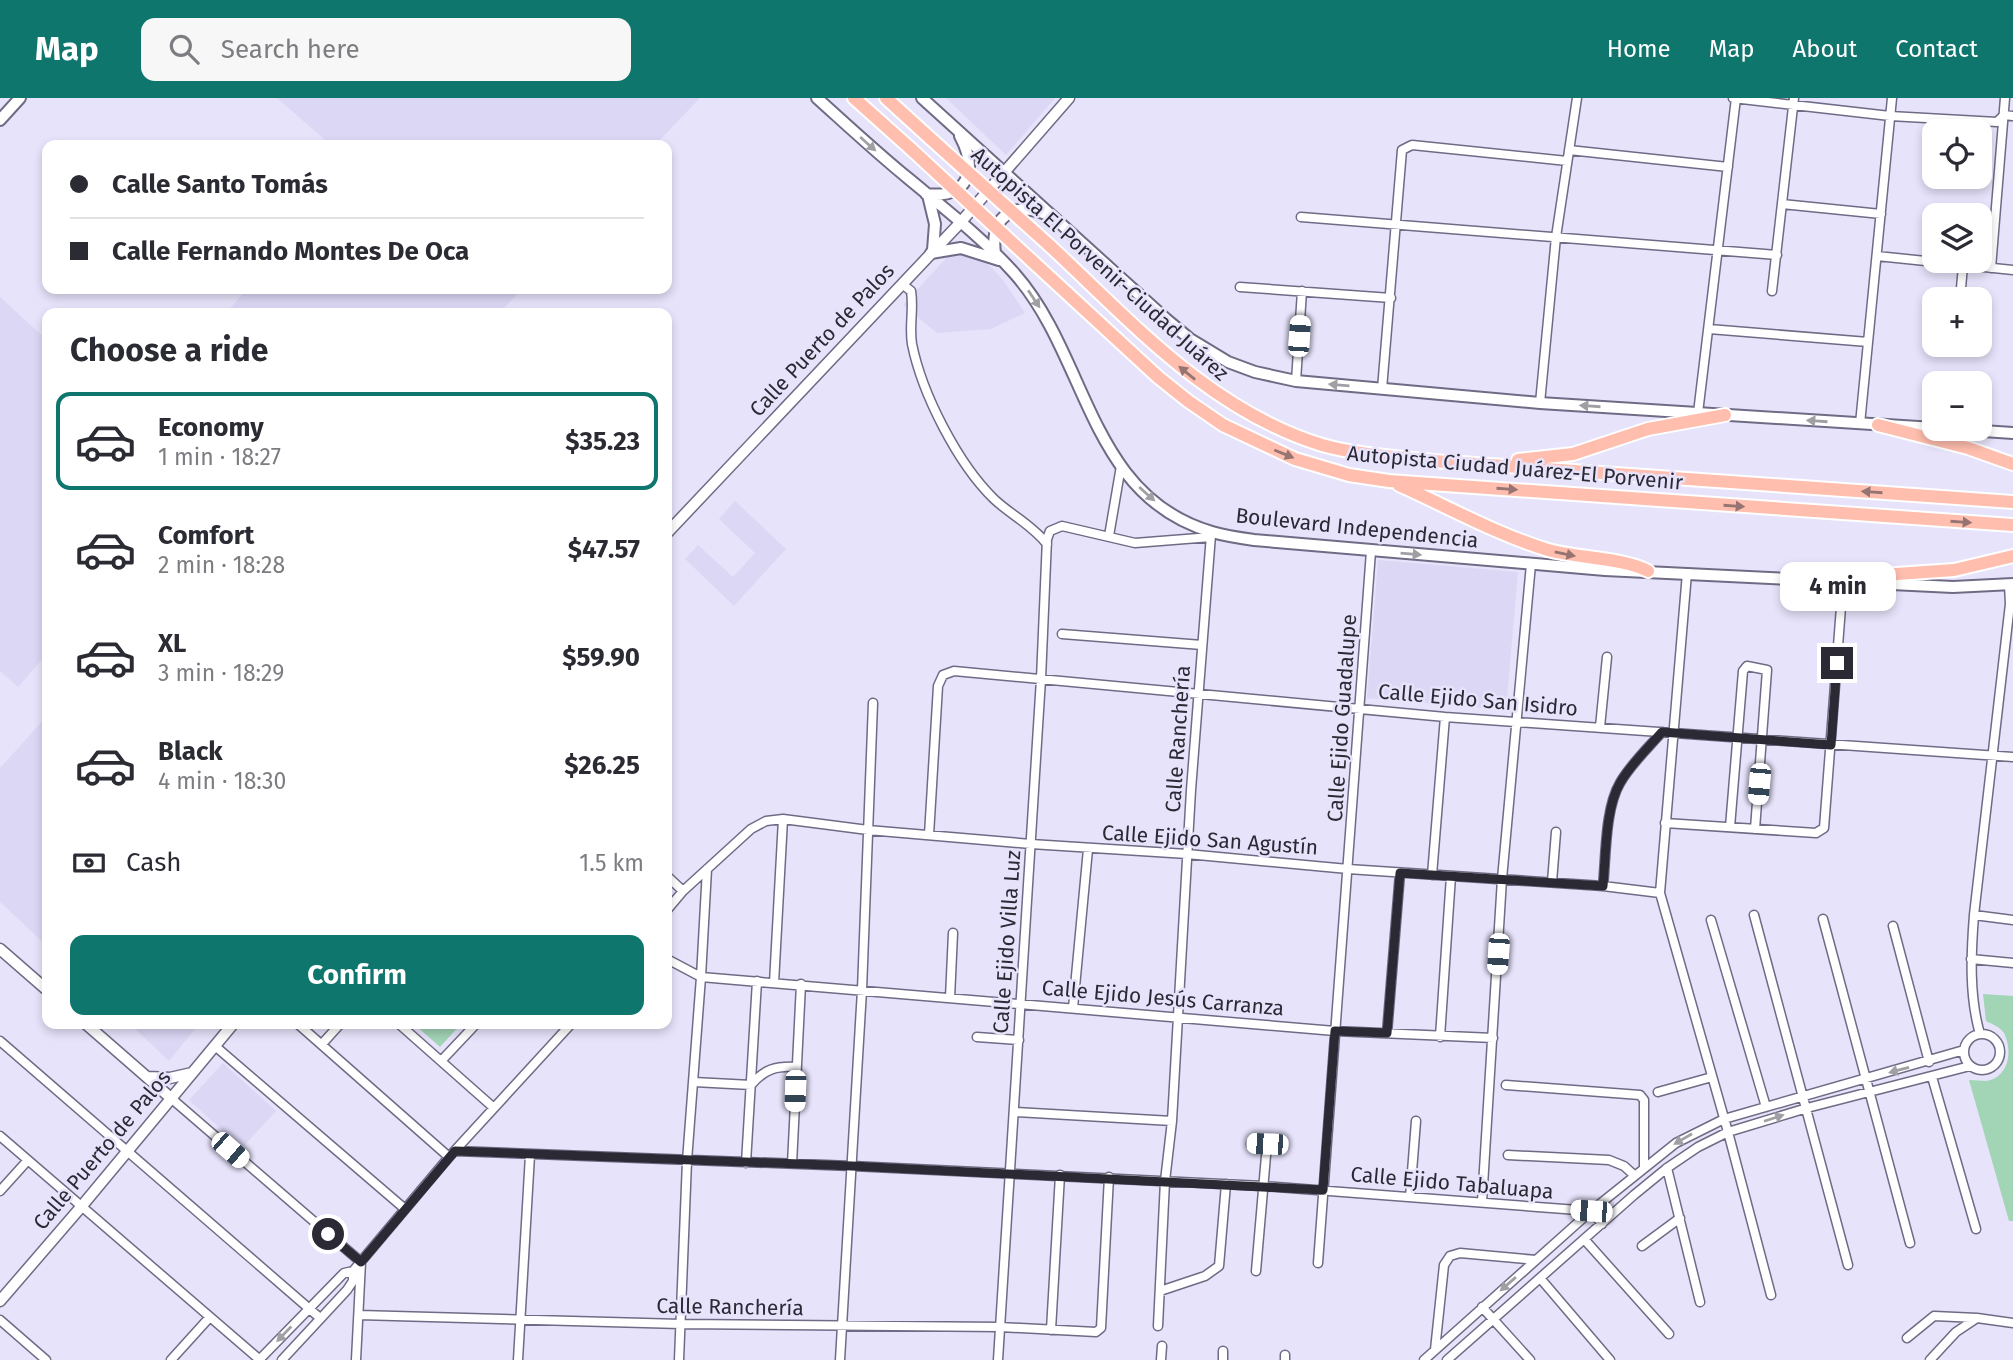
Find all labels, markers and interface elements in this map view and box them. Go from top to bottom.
search box [141,18,631,81]
text: Map [35,29,99,69]
icon: search [165,30,203,68]
text: Search here [221,34,360,65]
text: Home [1607,35,1671,63]
text: Map [1709,35,1755,63]
text: About [1793,35,1857,63]
text: Contact [1895,35,1978,63]
map controls [1922,119,1992,441]
button: locate [1922,119,1992,189]
one-way arrow [859,136,877,152]
street label: Autopista El Porvenir-Ciudad Juárez [966,142,1234,386]
text: Calle Santo Tomás [112,169,328,200]
button: layers [1922,203,1992,273]
text: Calle Fernando Montes De Oca [112,236,469,267]
street label: Calle Puerto de Palos [744,258,900,422]
button: + [1922,287,1992,357]
one-way arrow [1027,289,1040,308]
car [1288,314,1311,358]
text: Choose a ride [70,331,268,369]
one-way arrow [1179,365,1197,380]
button: − [1922,371,1992,441]
one-way arrow [1327,379,1349,390]
one-way arrow [1578,400,1600,411]
icon: car [74,410,137,473]
text: Economy [158,412,264,443]
one-way arrow [1805,415,1827,426]
text: $35.23 [565,426,640,457]
street label: Autopista Ciudad Juárez-El Porvenir [1346,440,1684,496]
text: 1 min · 18:27 [158,443,281,471]
one-way arrow [1274,449,1295,460]
one-way arrow [1497,484,1519,495]
one-way arrow [1138,486,1155,501]
one-way arrow [1860,486,1882,497]
one-way arrow [1724,501,1746,512]
street label: Boulevard Independencia [1234,502,1480,554]
one-way arrow [1950,517,1972,528]
icon: car [74,518,137,581]
text: Comfort [158,520,254,551]
text: $47.57 [568,534,640,565]
one-way arrow [1554,548,1576,559]
one-way arrow [1400,549,1422,560]
text: 2 min · 18:28 [158,551,285,579]
callout: 4 min [1779,561,1895,610]
text: 4 min [1809,572,1867,600]
street label: Calle Ejido Guadalupe [1322,613,1362,823]
icon: car [74,626,137,689]
text: XL [158,628,186,659]
text: $59.90 [562,642,640,673]
route end [1821,647,1853,679]
text: 3 min · 18:29 [158,659,284,687]
street label: Calle Ranchería [1160,665,1196,813]
street label: Calle Ejido San Isidro [1377,678,1579,722]
icon: car [74,734,137,797]
text: Black [158,736,223,767]
text: $26.25 [564,750,640,781]
car [1747,762,1772,806]
text: 4 min · 18:30 [158,767,286,795]
street label: Calle Ejido San Agustín [1101,819,1319,861]
icon: cash [70,844,108,882]
text: Cash [126,847,182,878]
text: 1.5 km [579,849,644,877]
street label: Calle Ejido Villa Luz [988,849,1026,1035]
car [1487,932,1510,976]
button: Confirm [70,935,644,1015]
street label: Calle Ejido Jesús Carranza [1041,974,1285,1022]
street label: Calle Puerto de Palos [28,1065,176,1235]
one-way arrow [1888,1065,1910,1076]
car [784,1070,807,1112]
one-way arrow [1764,1112,1785,1123]
car [208,1128,253,1172]
car [1246,1133,1289,1155]
one-way arrow [1673,1133,1692,1145]
street label: Calle Ejido Tabaluapa [1349,1161,1555,1205]
car [1570,1199,1613,1223]
route start [312,1218,344,1250]
one-way arrow [1499,1276,1517,1292]
street label: Calle Ranchería [656,1293,804,1321]
one-way arrow [276,1326,292,1342]

